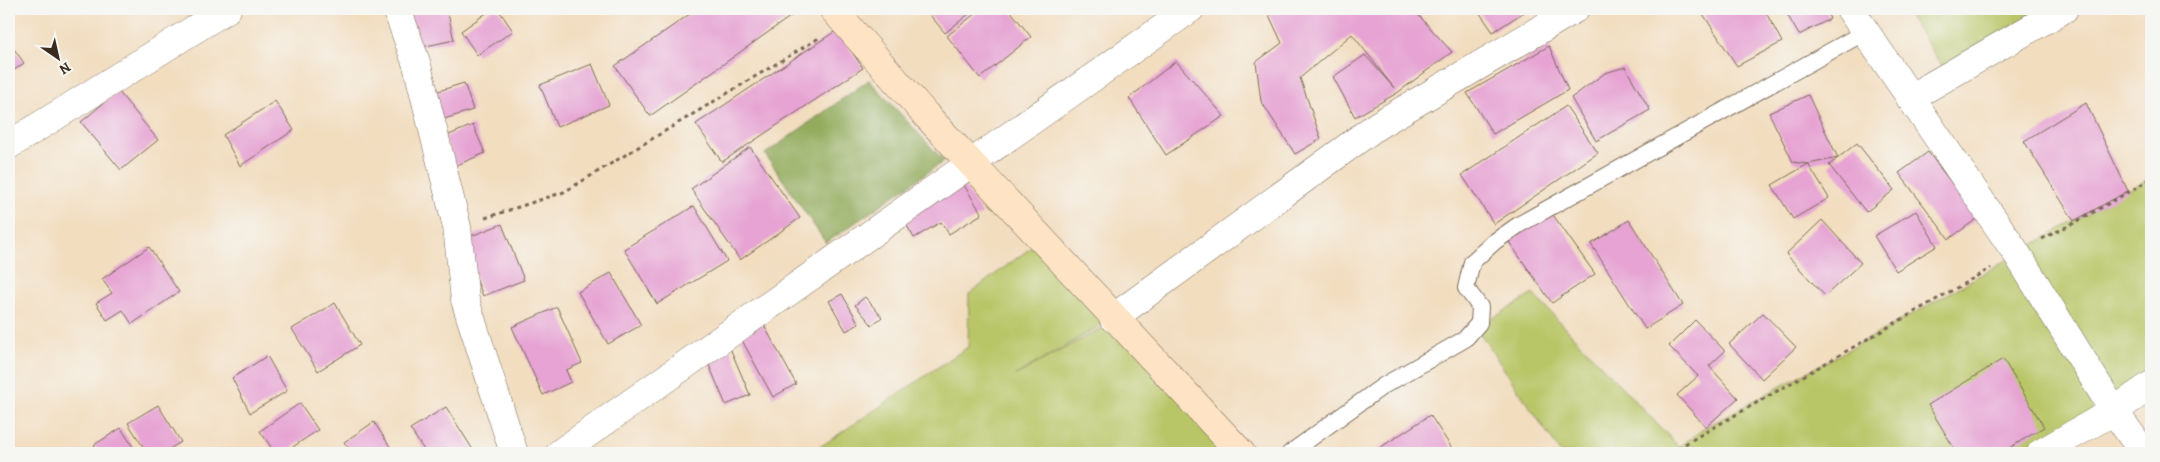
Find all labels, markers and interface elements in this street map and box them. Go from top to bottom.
north arrow [32,32,82,82]
text: N [55,58,75,79]

